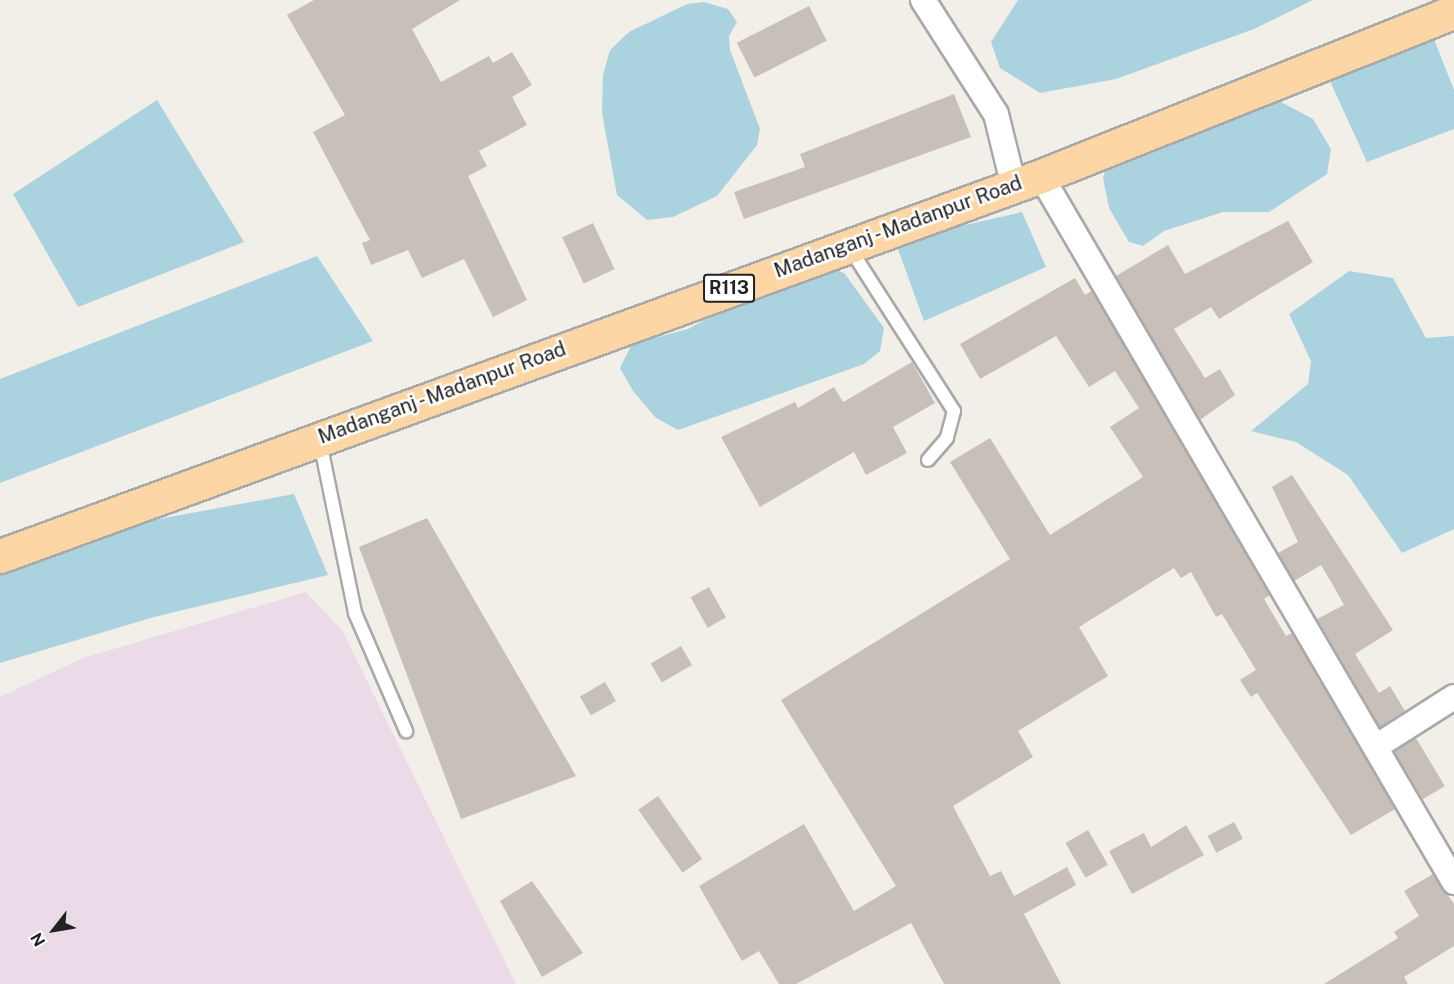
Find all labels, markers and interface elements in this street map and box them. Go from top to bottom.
street label: Madanganj - Madanpur Road [768,170,1028,284]
road number: R113 [702,273,756,303]
street label: Madanganj - Madanpur Road [312,336,572,450]
north arrow [24,900,84,960]
text: N [27,929,50,950]

